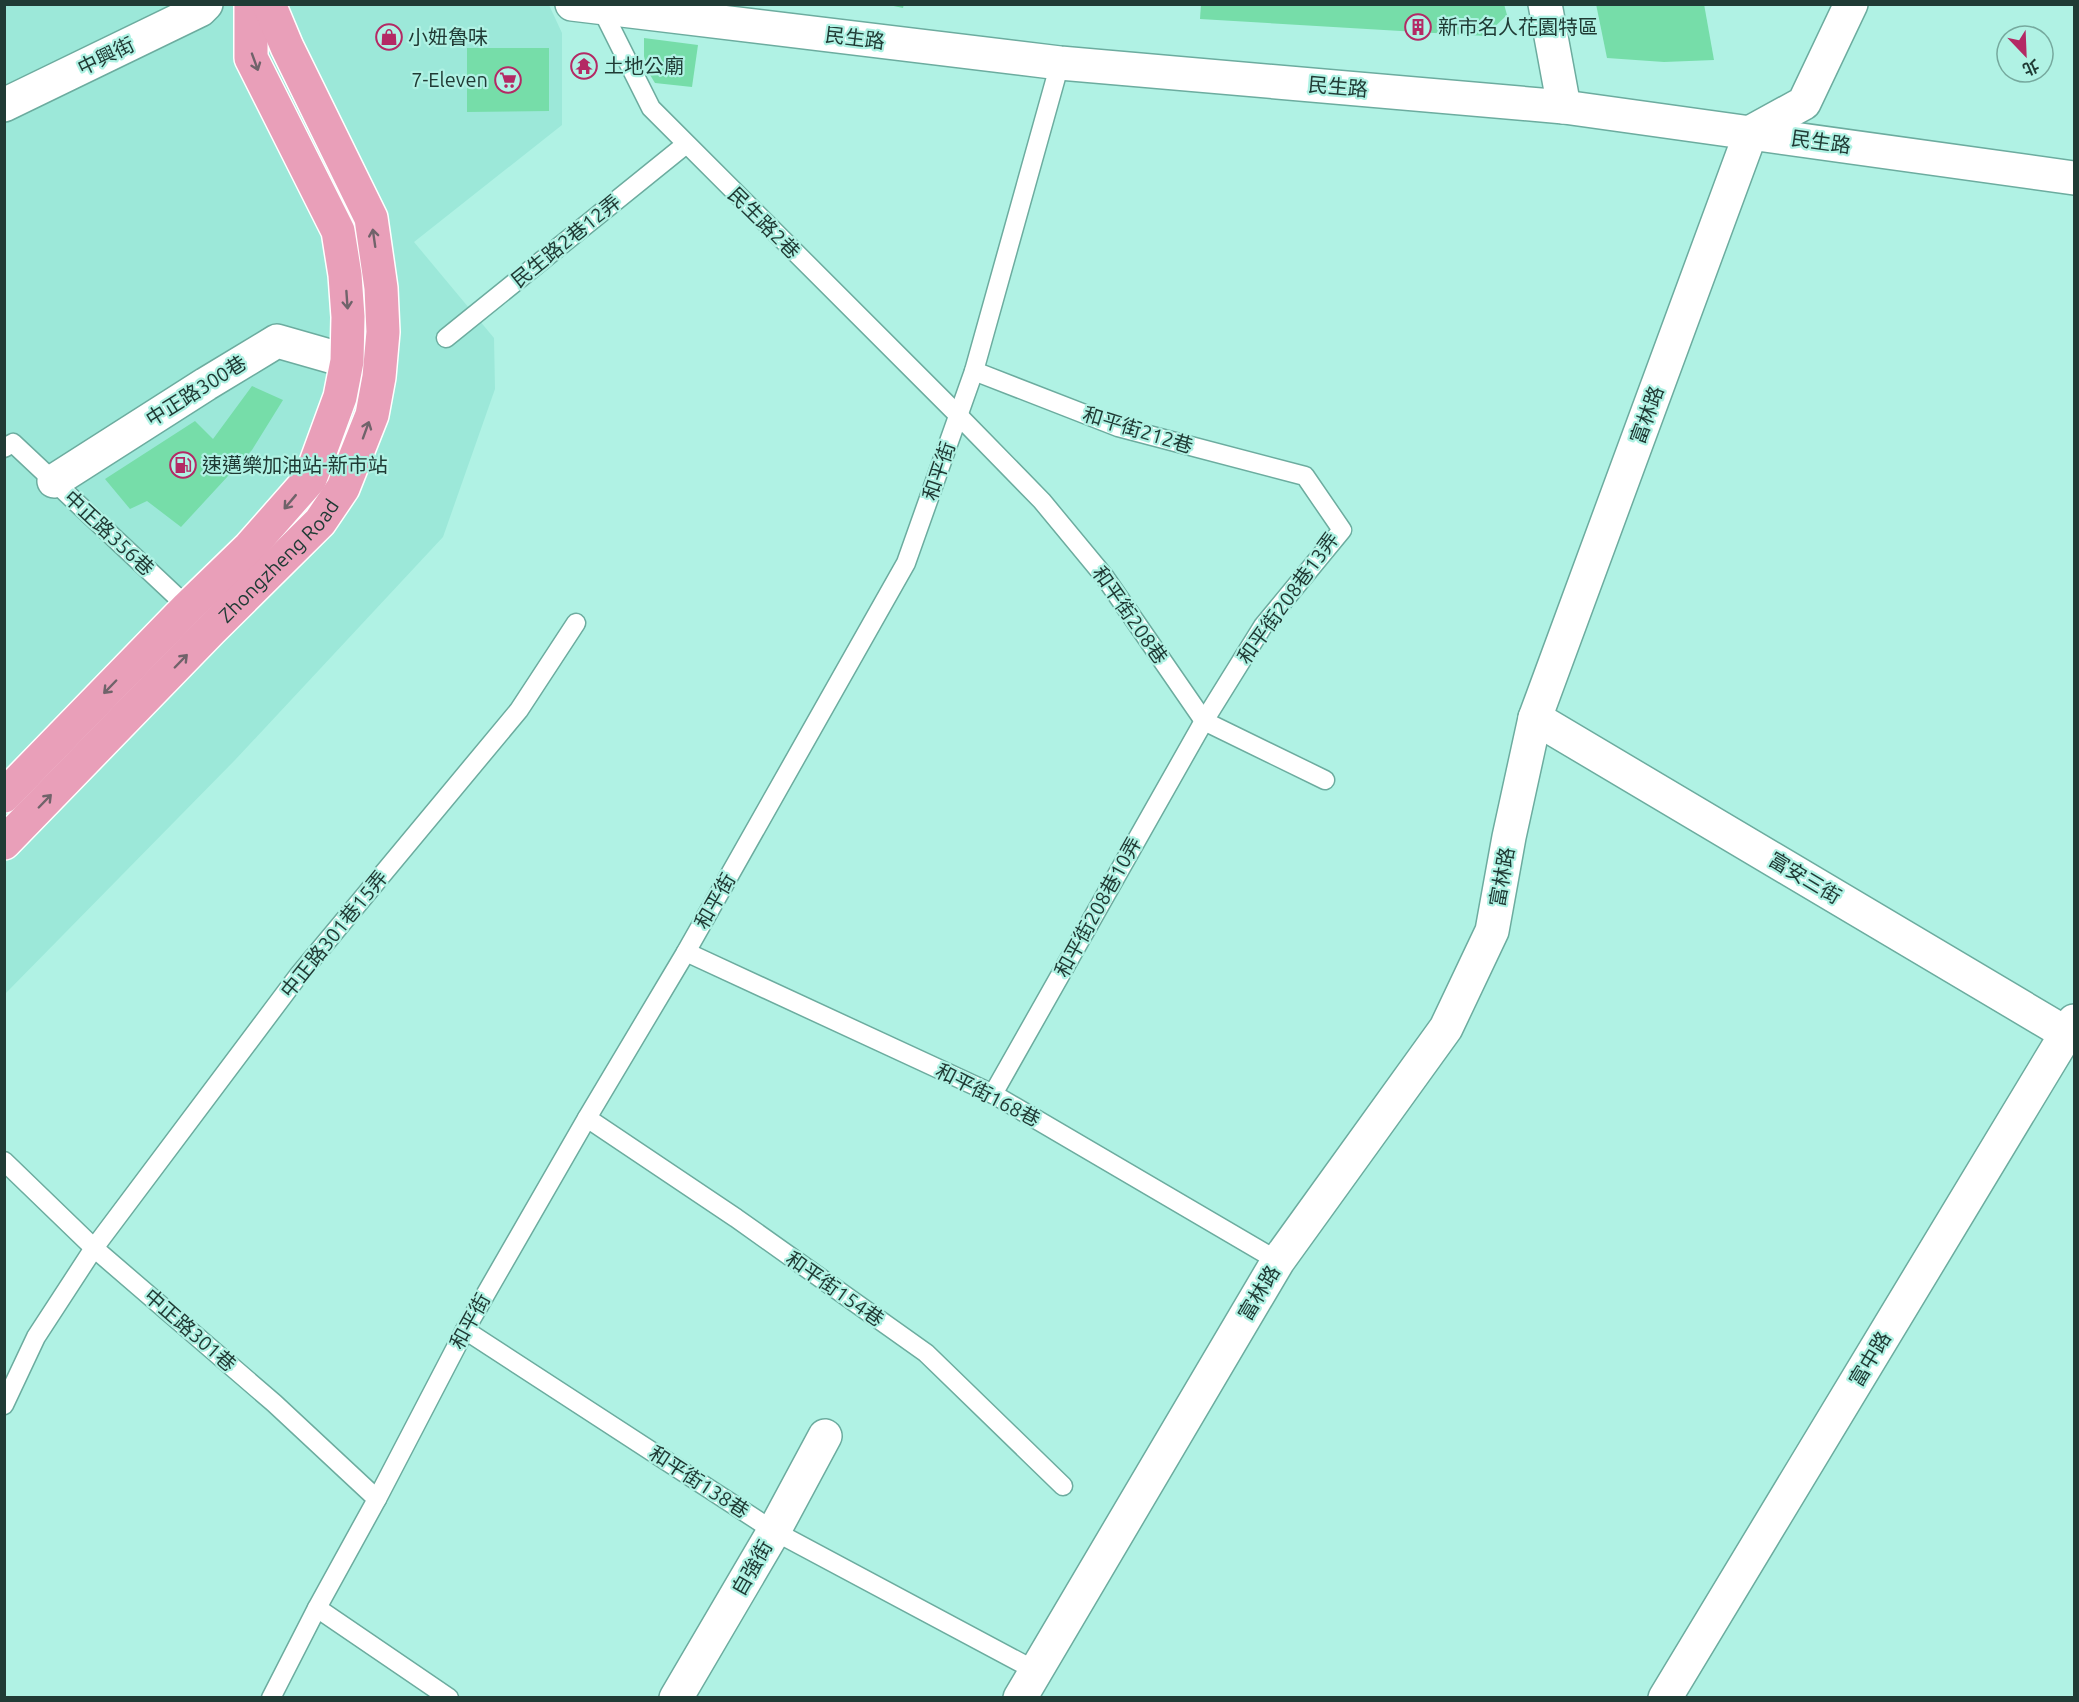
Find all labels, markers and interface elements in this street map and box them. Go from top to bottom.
building icon: 新市名人花園特區 [1403,12,1433,42]
place label: 新市名人花園特區 [1438,15,1598,38]
shop icon: 小妞魯味 [374,22,404,52]
street label: 民生路 [824,22,886,53]
north arrow [1995,24,2055,84]
place label: 小妞魯味 [408,25,488,48]
street label: 中興街 [74,32,138,79]
temple icon: 土地公廟 [569,51,599,81]
one-way arrow [250,52,261,71]
place label: 土地公廟 [604,54,684,77]
text: 北 [2020,56,2042,79]
supermarket icon: 7-Eleven [493,65,523,95]
place label: 7-Eleven [411,68,488,91]
street label: 民生路 [1307,72,1369,101]
street label: 民生路 [1790,126,1852,157]
street label: 民生路2巷 [724,182,805,263]
street label: 民生路2巷12弄 [506,190,625,292]
one-way arrow [368,228,379,248]
one-way arrow [341,290,352,309]
street label: 中正路300巷 [141,351,250,430]
street label: 富林路 [1625,383,1668,447]
street label: 和平街212巷 [1080,402,1196,457]
one-way arrow [362,421,373,440]
street label: 和平街 [918,439,959,503]
fuel station icon: 速邁樂加油站-新市站 [168,450,198,480]
place label: 速邁樂加油站-新市站 [202,453,388,476]
street label: 中正路356巷 [60,485,159,580]
one-way arrow [283,494,296,510]
street label: Zhongzheng Road [214,495,343,627]
street label: 和平街208巷13弄 [1232,528,1343,668]
street label: 和平街208巷 [1088,561,1172,668]
one-way arrow [174,654,188,669]
one-way arrow [103,680,117,695]
one-way arrow [38,794,53,809]
street label: 和平街208巷10弄 [1050,833,1146,981]
street label: 富林路 [1485,845,1518,908]
street label: 富安三街 [1765,847,1845,908]
street label: 中正路301巷15弄 [275,866,392,1002]
street label: 和平街 [690,869,740,932]
street label: 和平街168巷 [932,1058,1044,1131]
street label: 和平街154巷 [782,1247,889,1331]
street label: 富林路 [1233,1261,1284,1324]
street label: 中正路301巷 [140,1284,241,1376]
street label: 和平街 [445,1289,494,1353]
street label: 富中路 [1844,1327,1895,1390]
street label: 和平街138巷 [645,1441,753,1522]
street label: 自強街 [727,1536,777,1599]

